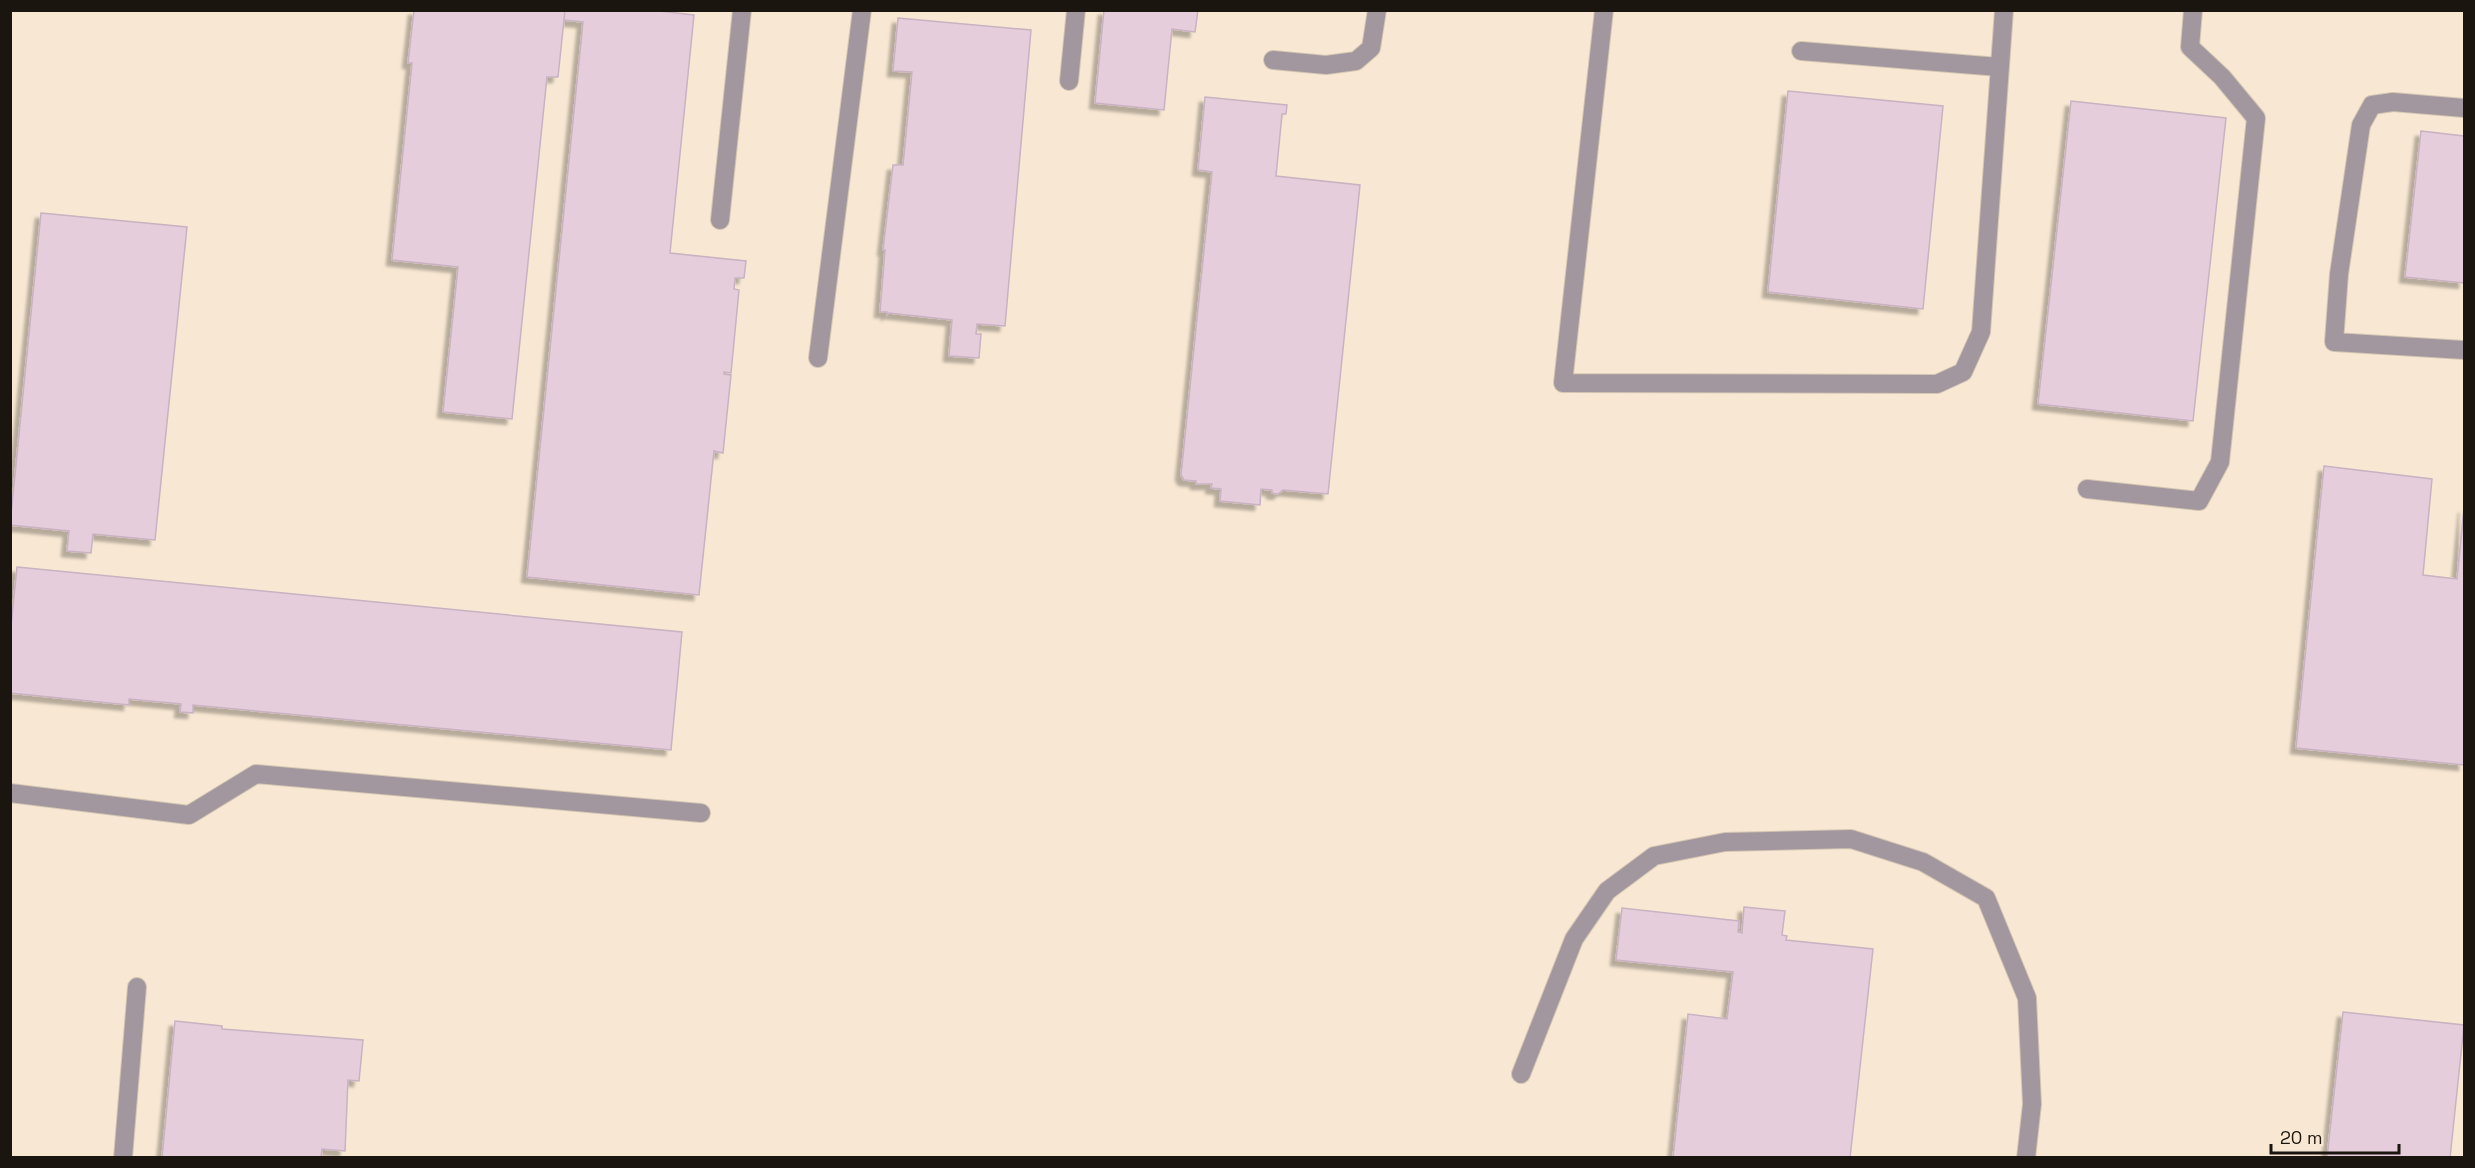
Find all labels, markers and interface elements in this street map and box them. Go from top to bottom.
scale bar [2271,1117,2398,1155]
text: 20 m [2280,1126,2323,1149]

